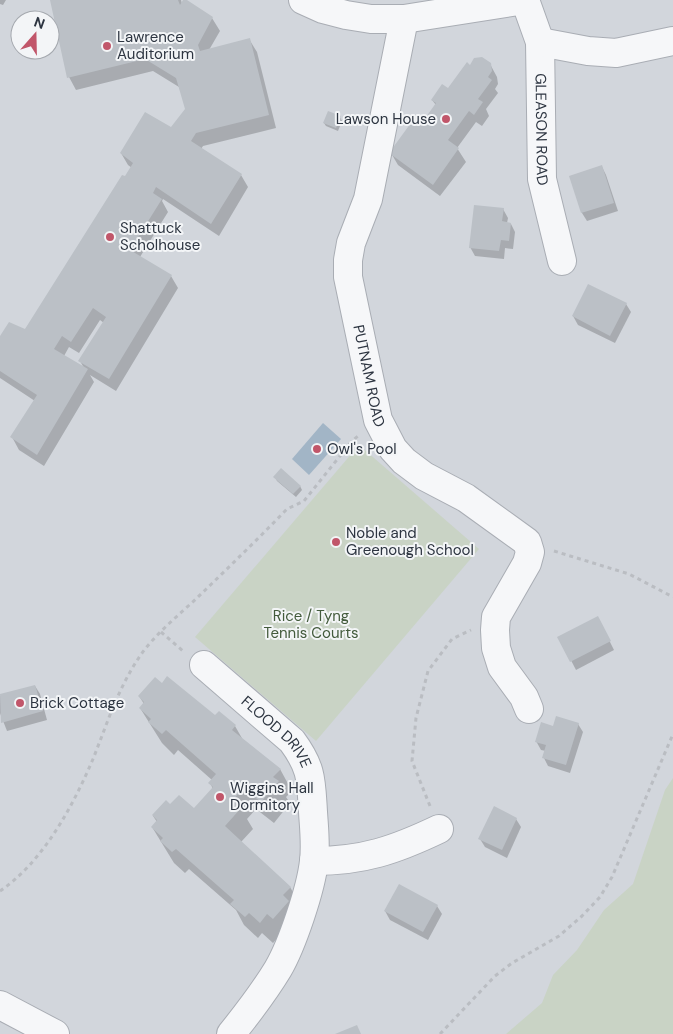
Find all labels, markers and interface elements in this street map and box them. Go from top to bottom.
north arrow [10,10,60,60]
text: N [32,13,47,33]
place label: Lawrence Auditorium [117,27,194,64]
marker: Lawrence Auditorium [101,40,113,52]
street label: GLEASON ROAD [530,73,553,188]
place label: Lawson House [336,109,436,129]
marker: Lawson House [440,113,452,125]
place label: Shattuck Scholhouse [120,218,200,255]
marker: Shattuck Scholhouse [104,231,116,243]
street label: PUTNAM ROAD [348,323,390,431]
place label: Owl's Pool [327,439,397,459]
marker: Owl's Pool [311,443,323,455]
place label: Noble and Greenough School [346,523,474,560]
marker: Noble and Greenough School [330,536,342,548]
park label: Rice / Tyng Tennis Courts [263,606,359,643]
street label: FLOOD DRIVE [237,691,316,771]
place label: Brick Cottage [30,693,124,713]
marker: Brick Cottage [14,697,26,709]
place label: Wiggins Hall Dormitory [230,778,314,815]
marker: Wiggins Hall Dormitory [214,791,226,803]

